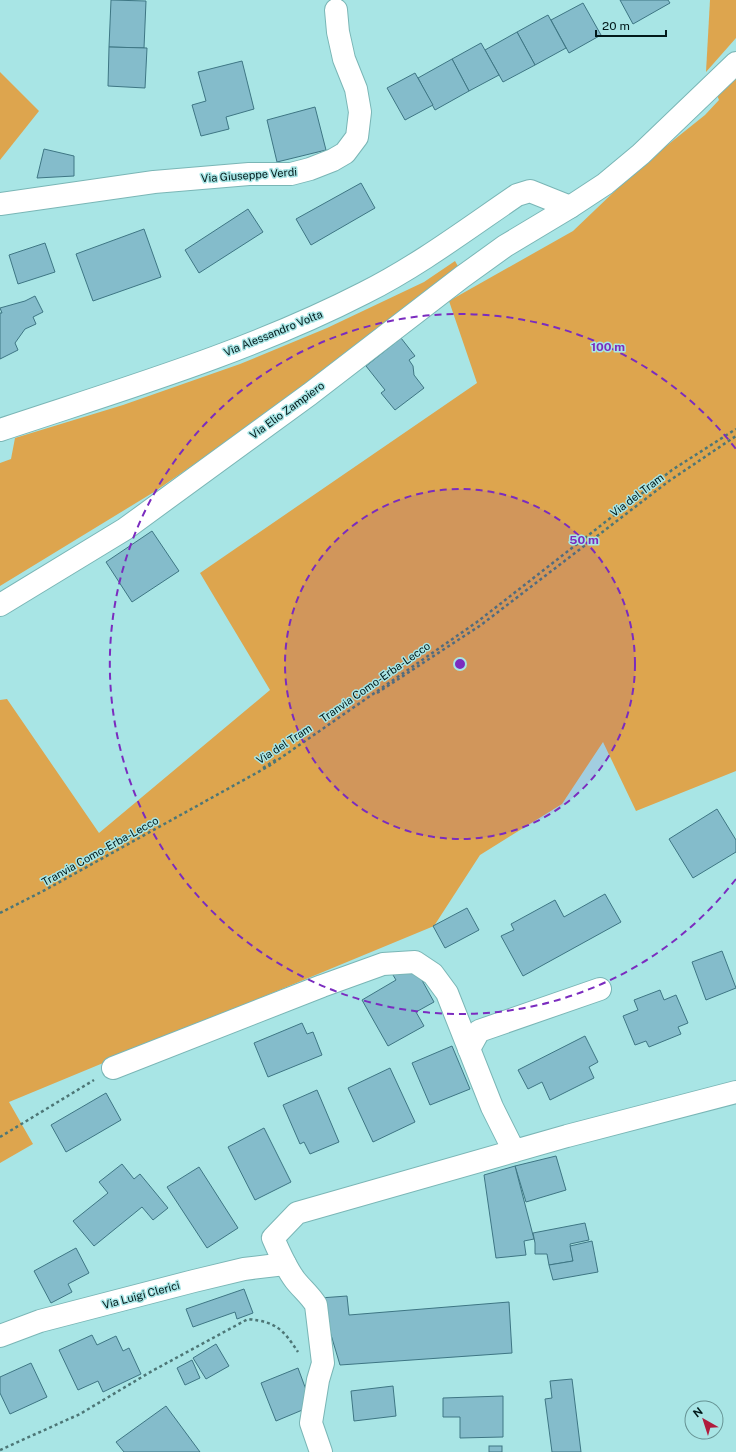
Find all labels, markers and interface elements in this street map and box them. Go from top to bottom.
scale bar [596,12,666,38]
text: 20 m [602,19,630,33]
street label: Via Giuseppe Verdi [201,166,297,184]
street label: Via Alessandro Volta [222,308,324,358]
text: 100 m [591,340,625,354]
street label: Via Elio Zampiero [247,379,327,441]
street label: Via del Tram [608,471,666,519]
text: 50 m [569,533,599,547]
street label: Tranvia Como-Erba-Lecco [318,639,432,725]
centre of rings [453,657,467,671]
street label: Via del Tram [254,722,314,766]
street label: Tranvia Como-Erba-Lecco [40,814,160,888]
street label: Via Luigi Clerici [101,1279,181,1311]
north arrow [684,1400,724,1440]
text: N [691,1405,705,1420]

